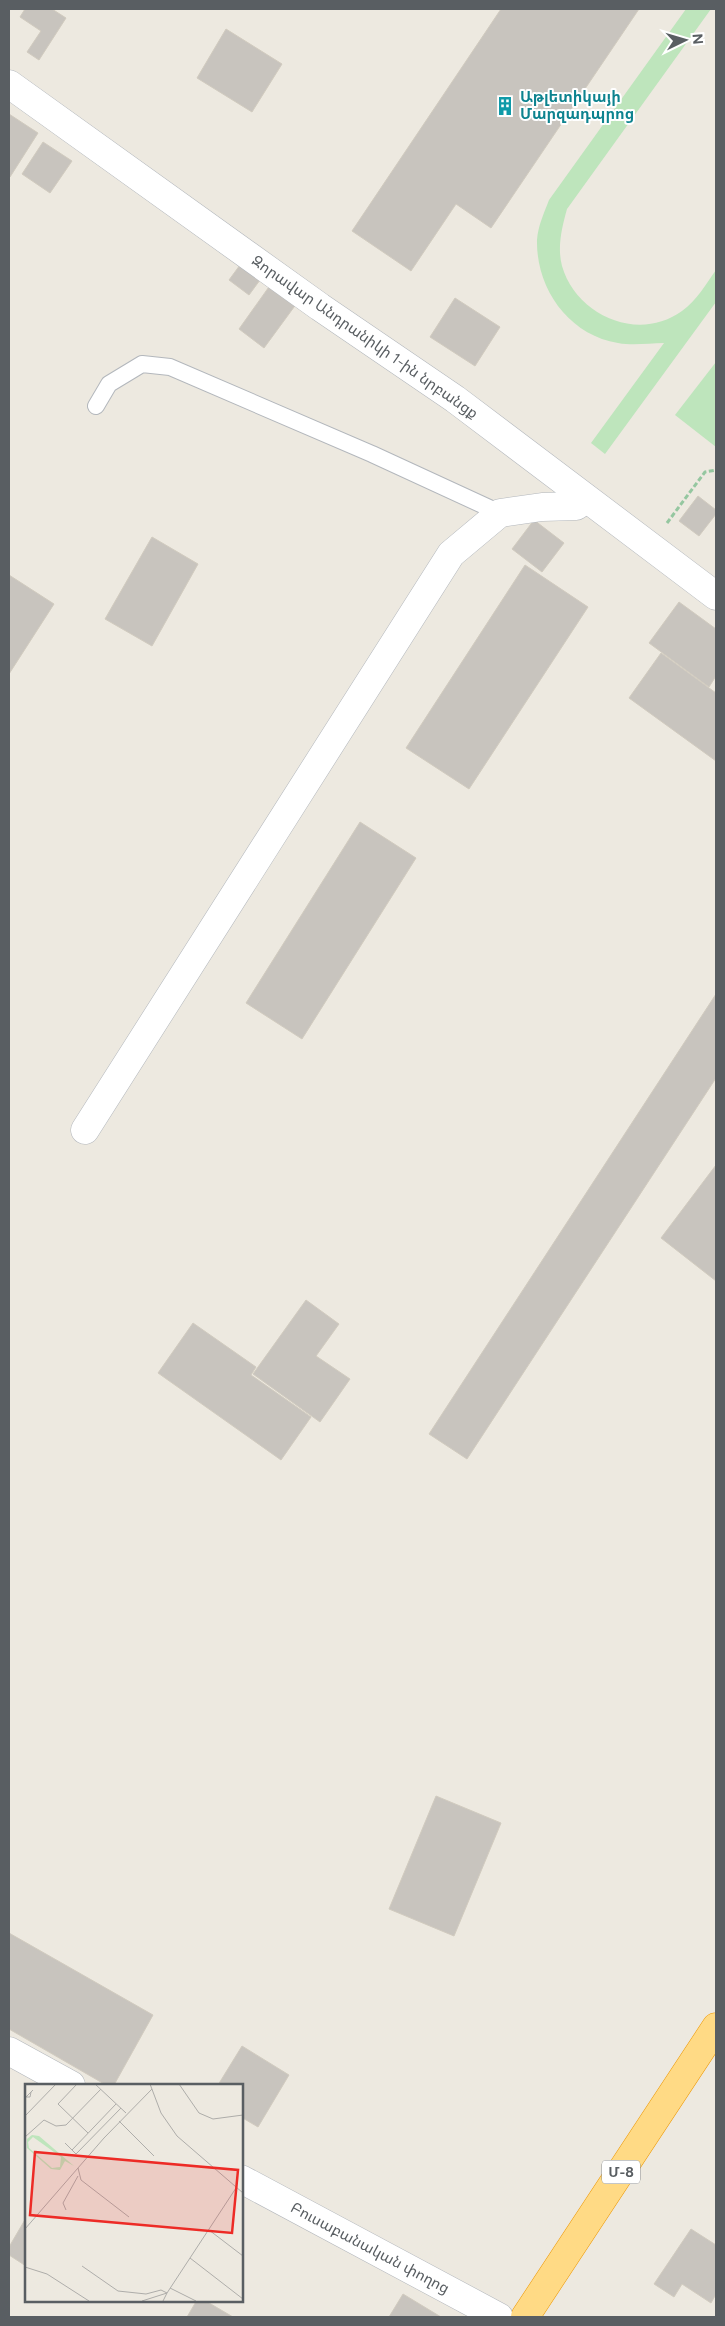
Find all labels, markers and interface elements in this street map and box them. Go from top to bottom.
north arrow [660,15,710,65]
text: N [689,33,706,45]
place label: Աթլետիկայի Մարզադպրոց [520,88,634,123]
building icon: Աթլետիկայի Մարզադպրոց [494,95,516,117]
street label: Զորավար Անդրանիկի 1-ին նրբանցք [248,252,482,422]
inset map [25,2084,242,2301]
road number: Մ-8 [602,2160,640,2184]
street label: Բուսաբանական փողոց [288,2198,452,2298]

